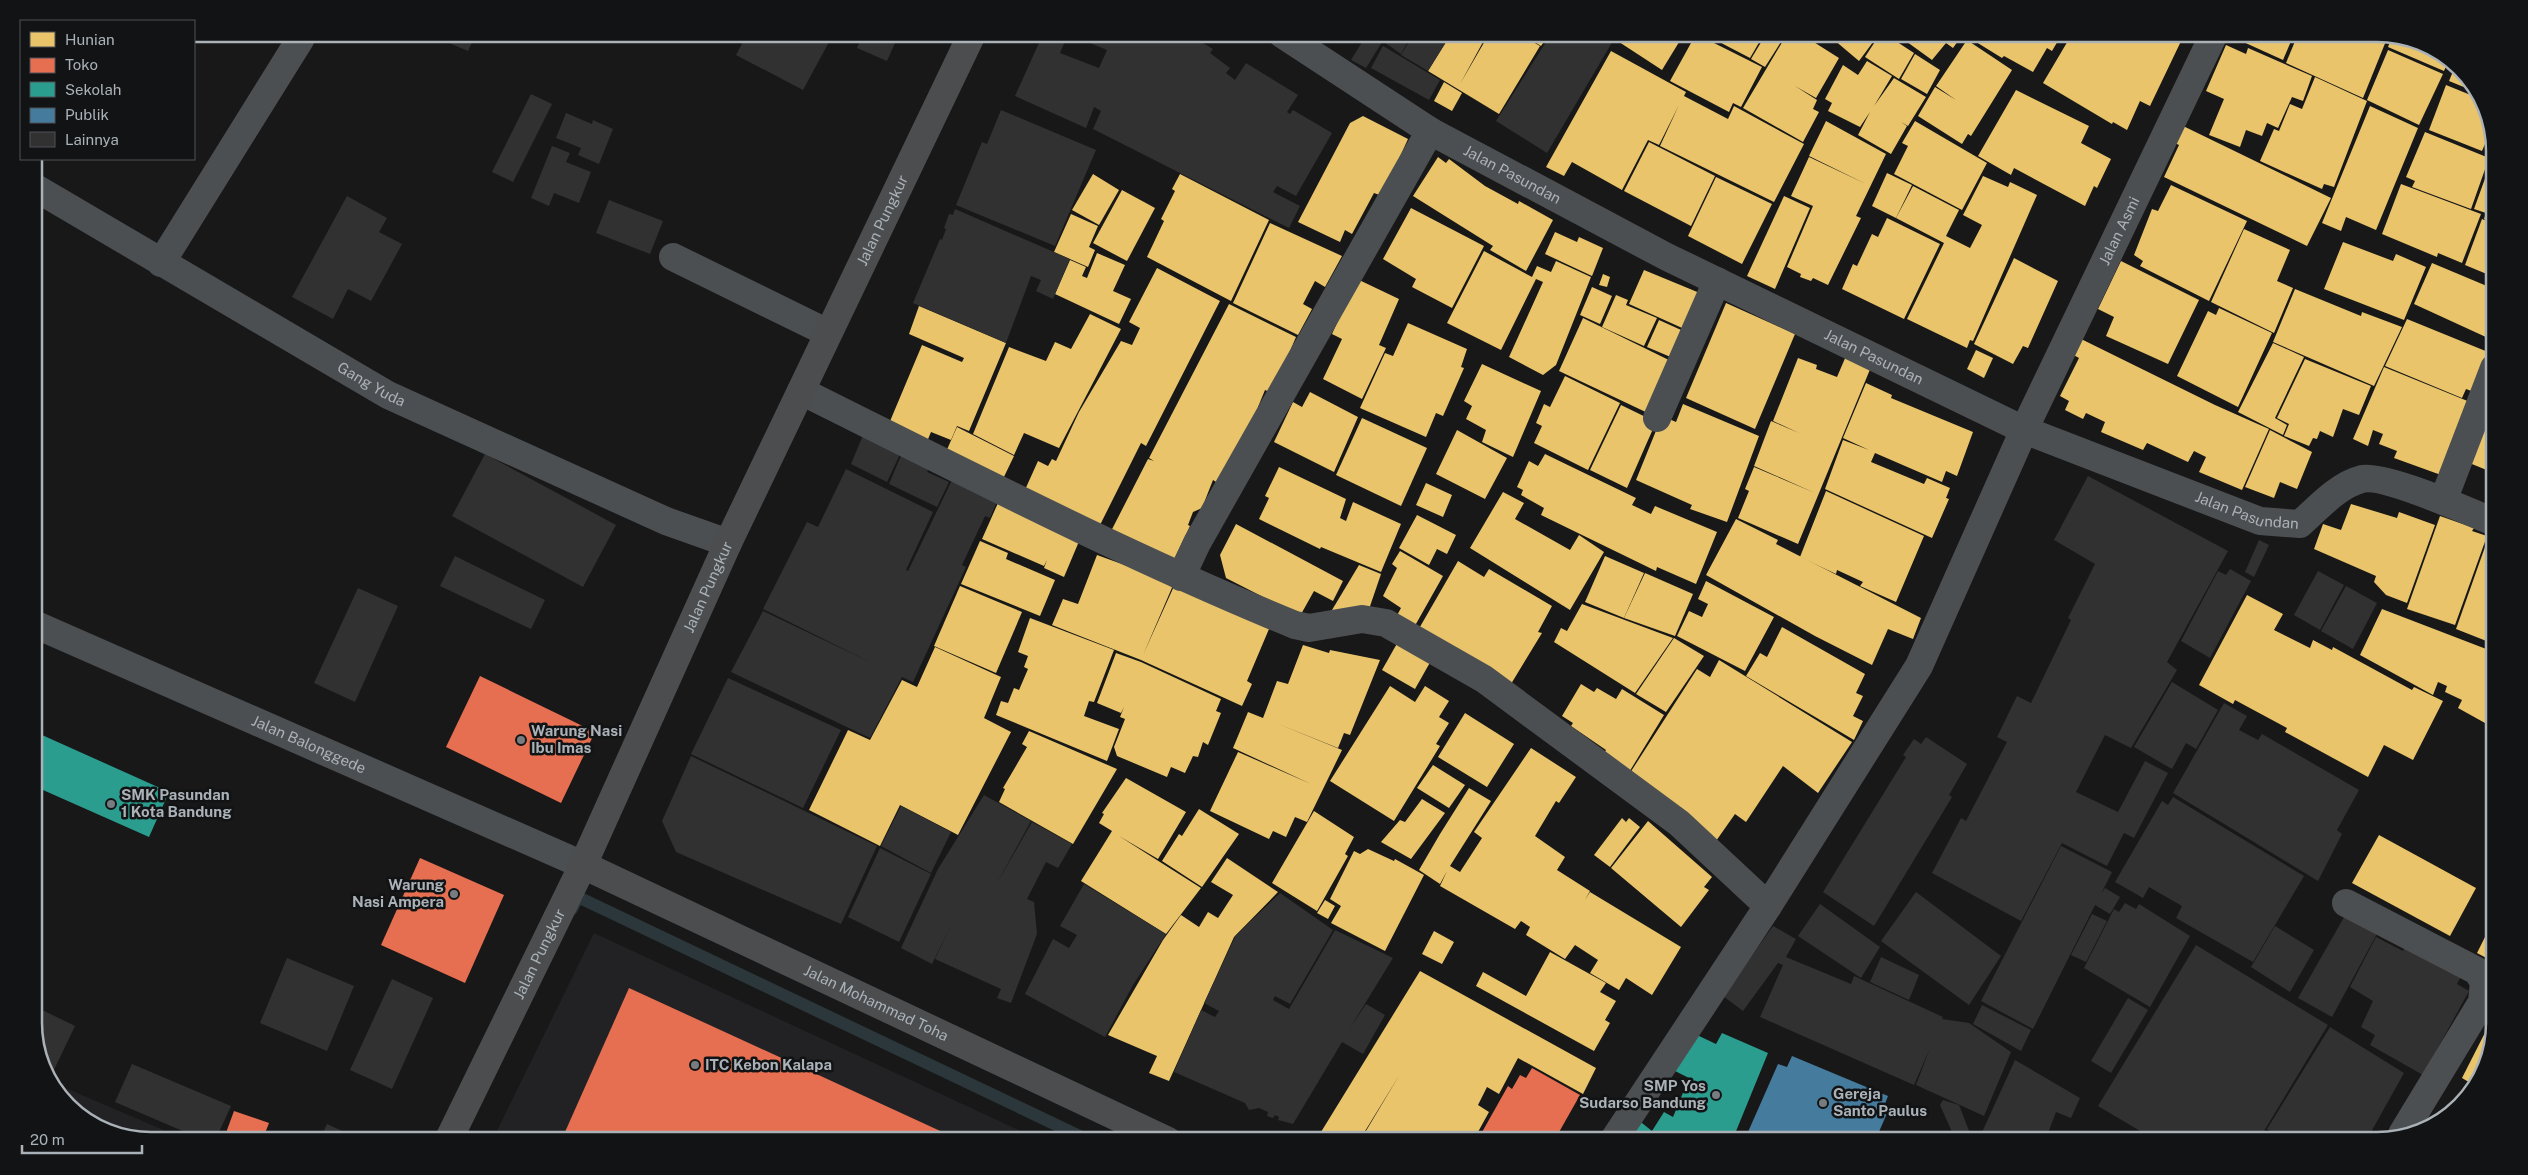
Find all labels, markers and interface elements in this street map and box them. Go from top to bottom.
legend [20,20,195,160]
text: Hunian [65,31,115,48]
text: Toko [65,56,98,73]
text: Sekolah [65,81,122,98]
text: Publik [65,106,109,123]
text: Lainnya [65,131,119,148]
street label: Jalan Pasundan [1461,141,1564,207]
street label: Jalan Pungkur [853,172,911,268]
street label: Jalan Asmi [2095,194,2143,268]
street label: Jalan Pasundan [1822,326,1926,388]
street label: Gang Yuda [335,358,408,410]
street label: Jalan Pasundan [2193,488,2299,532]
street label: Jalan Pungkur [680,538,736,635]
street label: Jalan Balonggede [249,712,369,777]
place label: Warung Nasi Ibu Imas [531,722,622,756]
marker: Warung Nasi Ibu Imas [515,734,527,746]
place label: SMK Pasundan 1 Kota Bandung [121,786,232,820]
marker: SMK Pasundan 1 Kota Bandung [105,798,117,810]
place label: Warung Nasi Ampera [352,876,445,910]
marker: Warung Nasi Ampera [448,888,460,900]
street label: Jalan Pungkur [510,906,568,1002]
street label: Jalan Mohammad Toha [801,961,951,1044]
place label: ITC Kebon Kalapa [705,1056,832,1073]
marker: ITC Kebon Kalapa [689,1059,701,1071]
place label: SMP Yos Sudarso Bandung [1579,1077,1707,1111]
place label: Gereja Santo Paulus [1833,1085,1927,1119]
marker: SMP Yos Sudarso Bandung [1710,1089,1722,1101]
marker: Gereja Santo Paulus [1817,1097,1829,1109]
scale bar [22,1122,142,1154]
text: 20 m [30,1131,65,1148]

